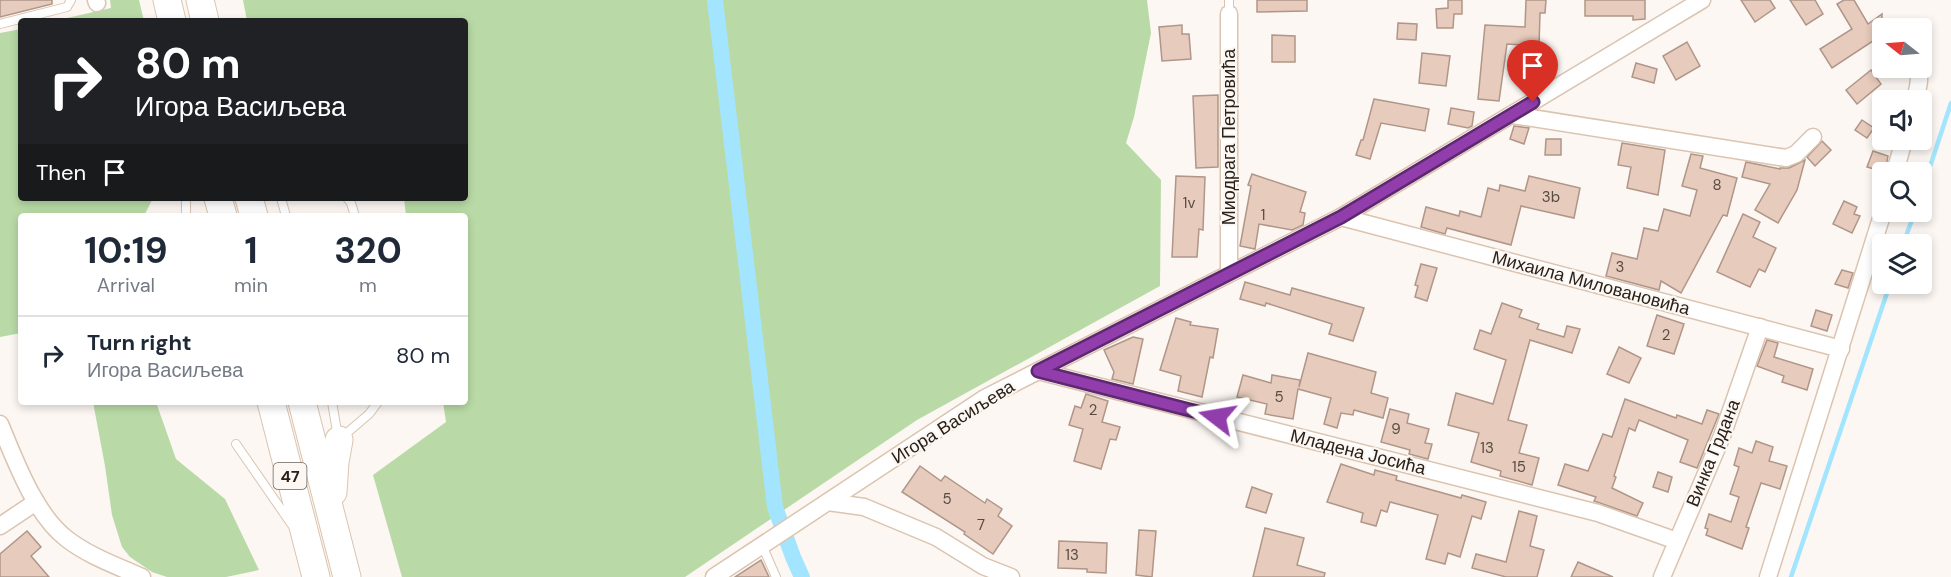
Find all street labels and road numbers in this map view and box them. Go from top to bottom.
street label: Миодрага Петровића [1217,48,1241,225]
street label: Михаила Миловановића [1489,245,1694,321]
street label: Игора Васиљева [887,374,1020,469]
street label: Винка Грдана [1681,395,1746,510]
street label: Младена Јосића [1288,424,1429,481]
road number: 47 [274,463,306,489]

